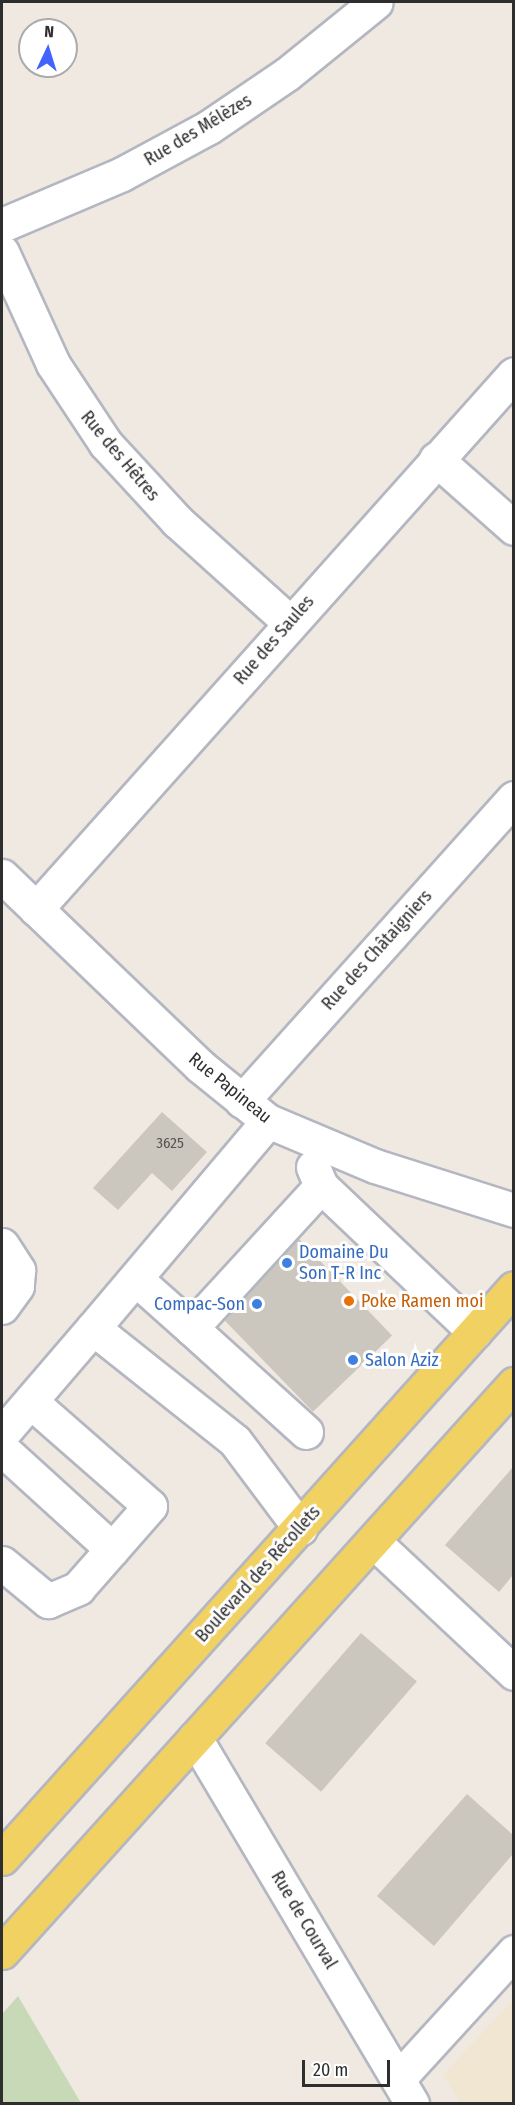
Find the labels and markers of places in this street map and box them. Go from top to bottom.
place label: Domaine Du Son T-R Inc [299,1242,389,1284]
marker: Domaine Du Son T-R Inc [280,1256,294,1270]
place label: Poke Ramen moi [361,1290,483,1312]
place label: Compac-Son [154,1293,245,1315]
marker: Poke Ramen moi [342,1294,356,1308]
marker: Compac-Son [250,1297,264,1311]
place label: Salon Aziz [365,1349,439,1371]
marker: Salon Aziz [346,1353,360,1367]

